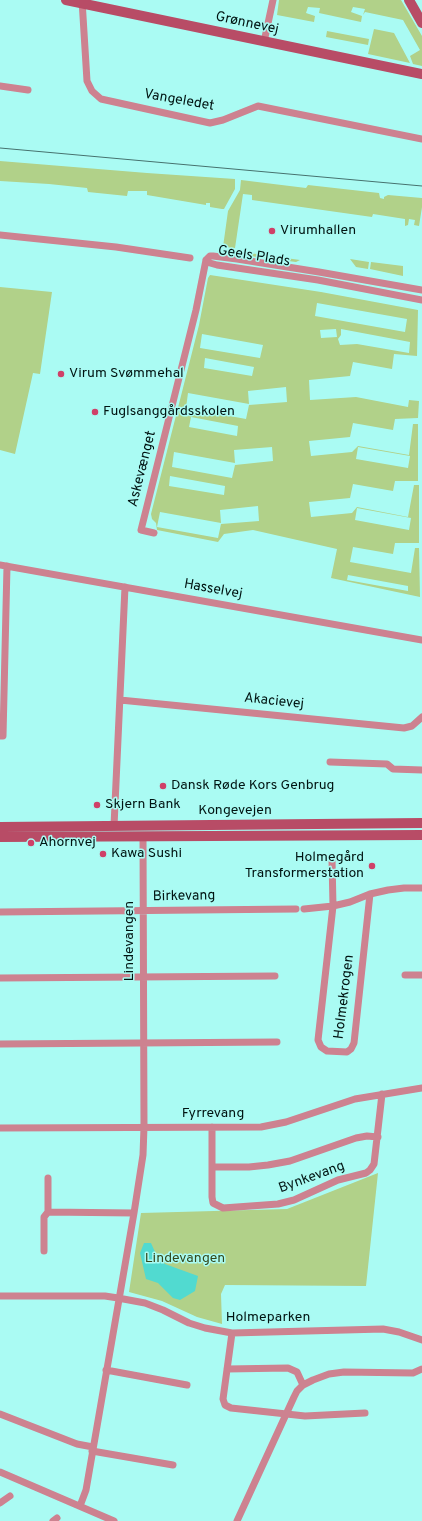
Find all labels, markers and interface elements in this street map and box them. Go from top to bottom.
street label: Grønnevej [214,9,280,39]
street label: Vangeledet [143,87,215,115]
place label: Virumhallen [280,223,356,239]
marker: Virumhallen [267,226,277,236]
street label: Geels Plads [217,243,291,271]
place label: Virum Svømmehal [69,366,184,382]
marker: Virum Svømmehal [56,369,66,379]
place label: Fuglsanggårdsskolen [103,404,235,420]
marker: Fuglsanggårdsskolen [90,407,100,417]
street label: Askevænget [125,429,161,509]
street label: Hasselvej [182,577,244,603]
street label: Akacievej [243,691,305,713]
place label: Dansk Røde Kors Genbrug [171,778,334,794]
marker: Dansk Røde Kors Genbrug [158,781,168,791]
place label: Skjern Bank [105,797,181,813]
marker: Skjern Bank [92,800,102,810]
street label: Kongevejen [198,803,272,819]
place label: Ahornvej [39,835,96,851]
marker: Ahornvej [26,838,36,848]
place label: Kawa Sushi [111,846,182,862]
marker: Kawa Sushi [98,849,108,859]
place label: Holmegård Transformerstation [245,850,364,882]
marker: Holmegård Transformerstation [367,861,377,871]
street label: Birkevang [152,888,216,906]
street label: Lindevangen [122,901,138,981]
street label: Holmekrogen [331,954,359,1040]
street label: Fyrrevang [182,1106,244,1122]
street label: Bynkevang [277,1158,347,1198]
park label: Lindevangen [145,1251,225,1267]
street label: Holmeparken [226,1310,310,1326]

